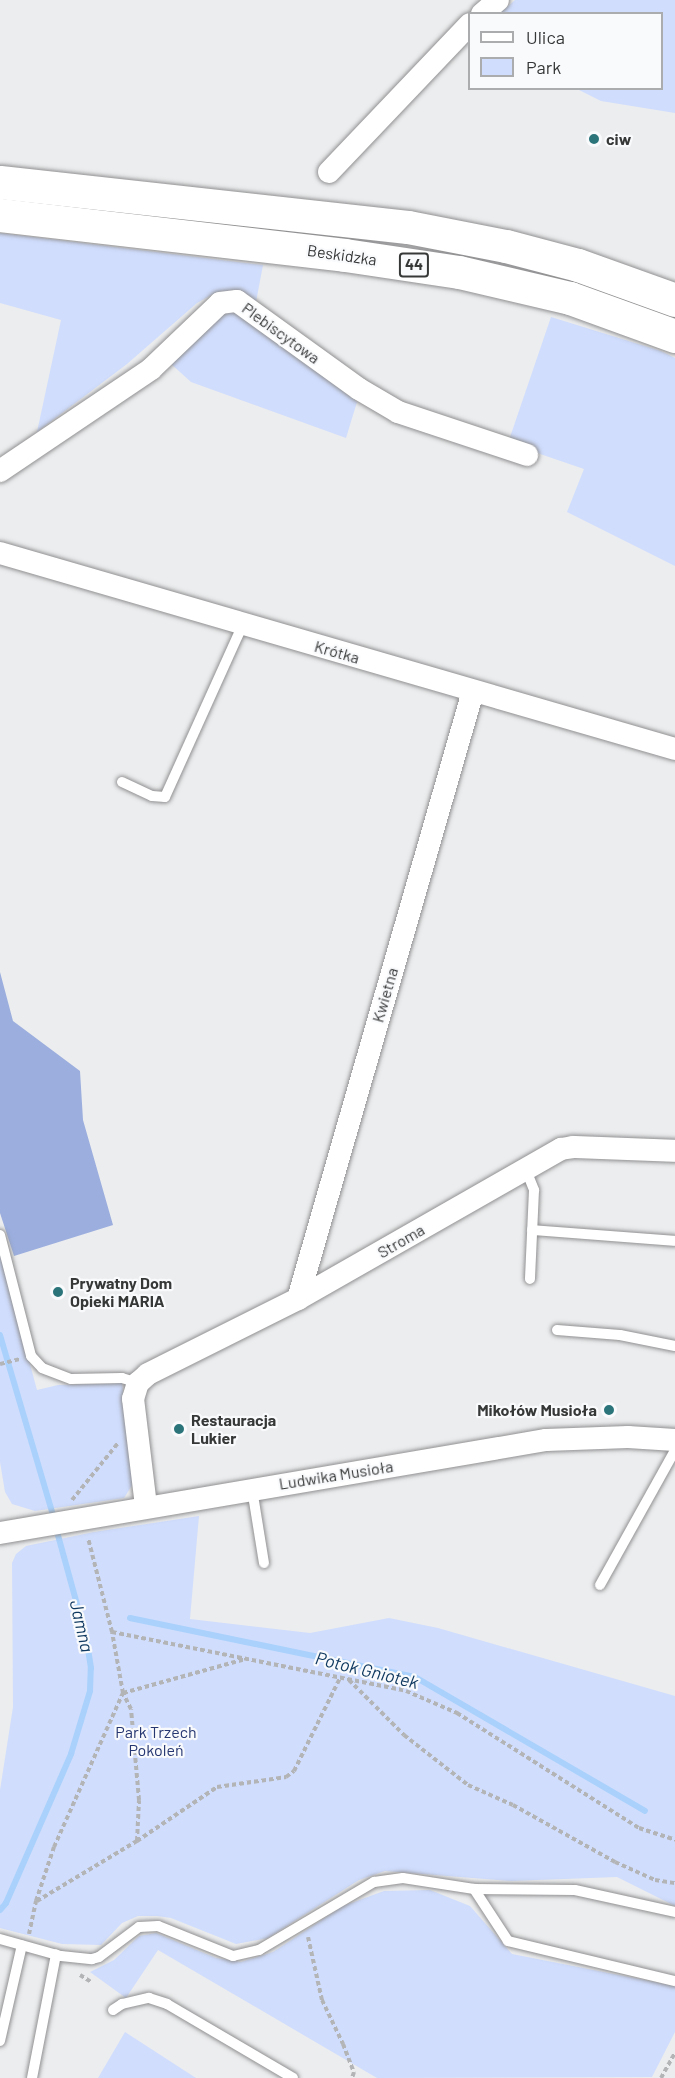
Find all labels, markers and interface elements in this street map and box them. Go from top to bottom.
legend [468,12,663,90]
text: Ulica [526,26,565,48]
text: Park [526,56,561,78]
place label: ciw [606,129,631,149]
marker: ciw [587,132,601,146]
street label: Beskidzka [306,241,378,269]
road number: 44 [398,253,430,277]
street label: Plebiscytowa [238,298,324,368]
street label: Krótka [312,636,362,668]
street label: Kwietna [368,965,402,1025]
street label: Stroma [374,1220,428,1262]
place label: Prywatny Dom Opieki MARIA [70,1273,172,1311]
marker: Prywatny Dom Opieki MARIA [51,1285,65,1299]
place label: Mikołów Musioła [477,1400,597,1420]
marker: Mikołów Musioła [602,1403,616,1417]
place label: Restauracja Lukier [191,1410,276,1448]
marker: Restauracja Lukier [172,1422,186,1436]
street label: Ludwika Musioła [277,1456,395,1494]
water label: Jamna [66,1598,98,1654]
water label: Potok Gniotek [313,1647,421,1693]
park label: Park Trzech Pokoleń [115,1722,197,1760]

